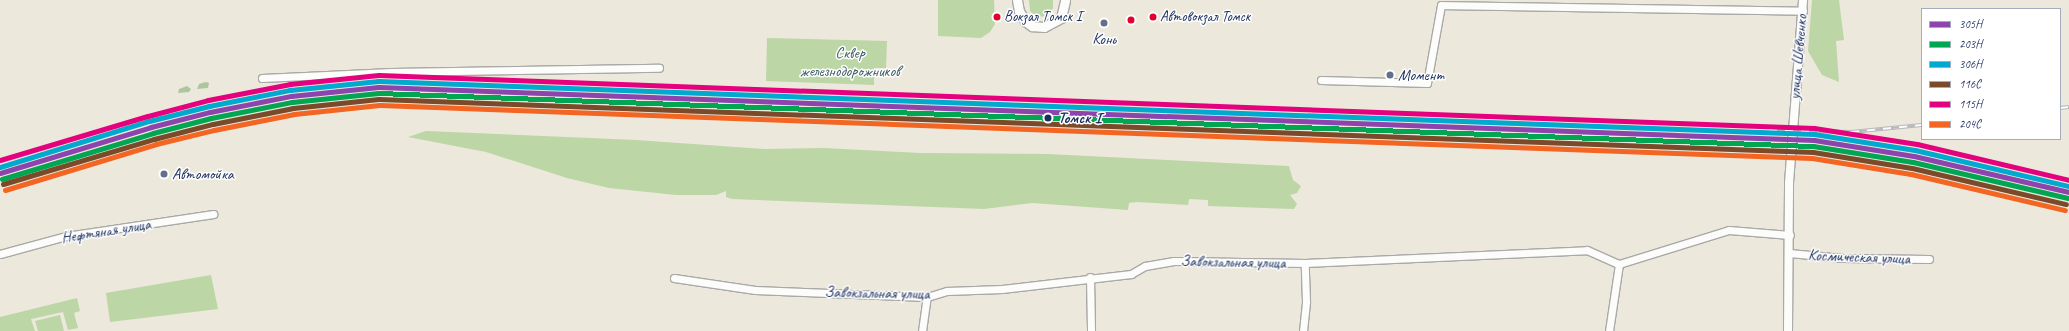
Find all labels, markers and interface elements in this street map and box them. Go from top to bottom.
place label: Вокзал Томск I [1004,8,1080,26]
place label: Автовокзал Томск [1160,8,1250,26]
legend [1921,8,2061,140]
marker: Вокзал Томск I [992,12,1002,22]
marker: Автовокзал Томск [1148,12,1158,22]
street label: улица Шевченко [1785,13,1811,101]
unlabelled marker [1126,15,1136,25]
text: 305Н [1959,16,1982,32]
marker: Конь [1099,18,1109,28]
place label: Конь [1092,29,1116,49]
text: 203Н [1959,36,1982,52]
park label: Сквер железнодорожников [800,43,900,81]
text: 306Н [1959,56,1982,72]
place label: Момент [1398,65,1444,85]
marker: Момент [1385,70,1395,80]
text: 116С [1959,76,1981,92]
text: 115Н [1959,96,1982,112]
place label: Томск I [1058,108,1101,128]
marker: Томск I [1041,111,1055,125]
text: 204С [1959,116,1981,132]
place label: Автомойка [172,164,234,184]
marker: Автомойка [159,169,169,179]
street label: Нефтяная улица [59,214,153,248]
street label: Космическая улица [1807,246,1911,268]
street label: Завокзальная улица [1180,251,1286,273]
street label: Завокзальная улица [824,282,930,304]

